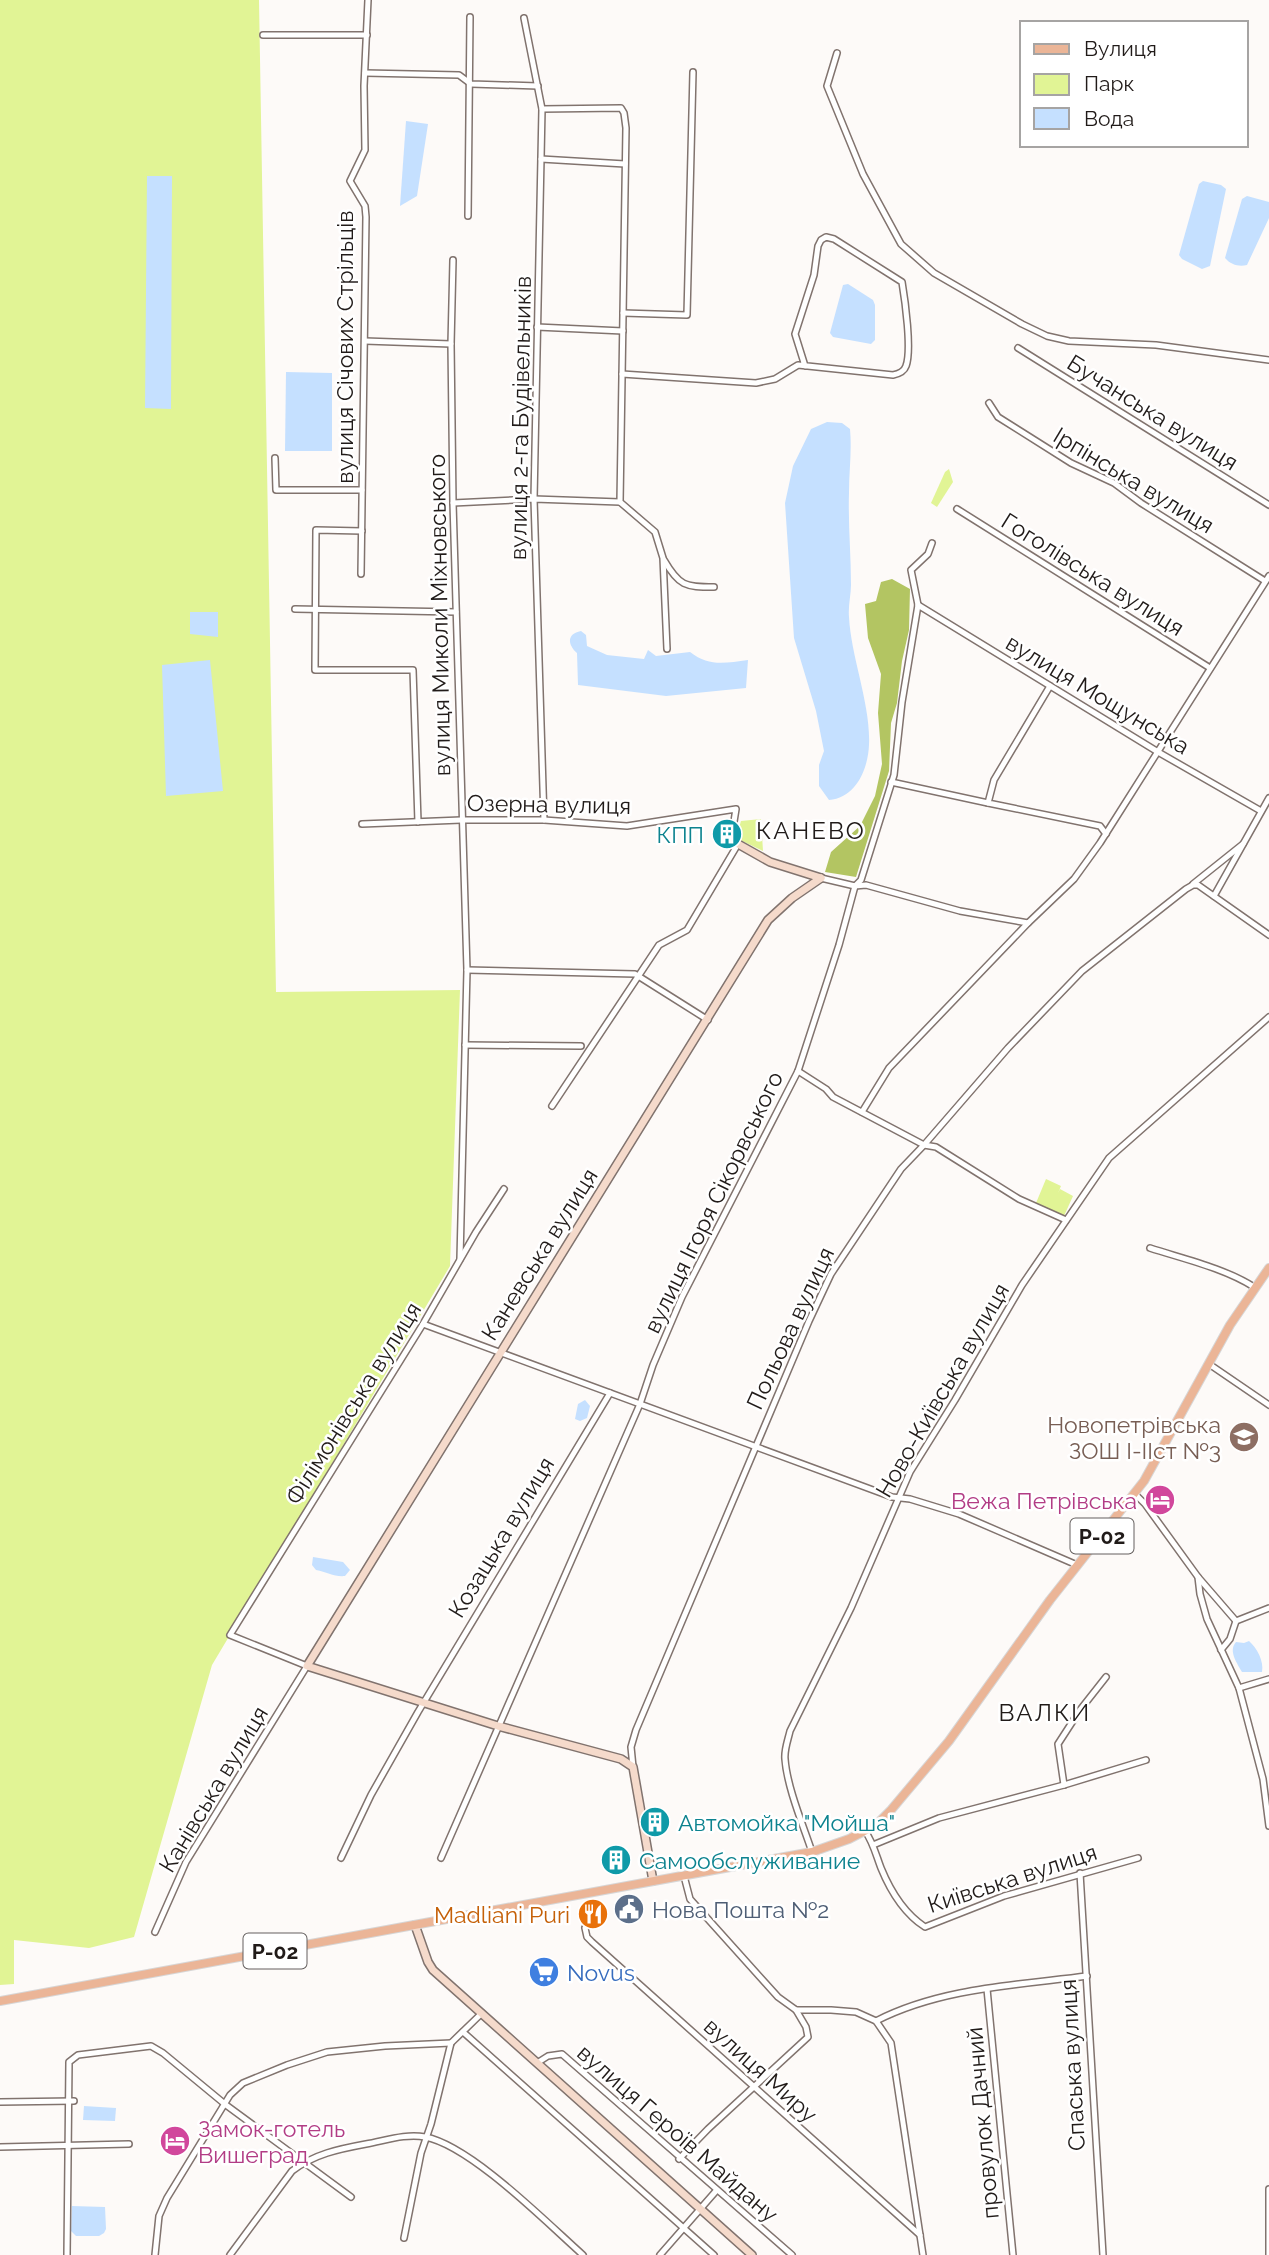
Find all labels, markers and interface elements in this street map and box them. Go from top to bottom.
legend [1020,21,1248,147]
text: Вулиця [1084,36,1157,61]
text: Парк [1084,71,1134,96]
text: Вода [1084,106,1134,131]
street label: вулиця Січових Стрільців [331,210,358,484]
street label: вулиця 2-га Будівельників [504,276,536,560]
street label: Бучанська вулиця [1063,349,1243,475]
street label: Ірпінська вулиця [1049,421,1219,539]
street label: вулиця Миколи Міхновського [423,454,455,776]
street label: Гоголівська вулиця [997,507,1189,641]
street label: вулиця Мощунська [1001,629,1195,759]
street label: Озерна вулиця [467,789,631,819]
district label: КАНЕВО [756,816,866,845]
building icon: КПП [710,817,744,851]
place label: КПП [657,821,704,848]
street label: вулиця Ігоря Сікорвського [638,1067,788,1337]
street label: Каневська вулиця [475,1163,603,1345]
street label: Польова вулиця [741,1243,839,1413]
street label: Ново-Київська вулиця [870,1278,1014,1502]
street label: Філімонівська вулиця [280,1297,426,1509]
place label: Новопетрівська ЗОШ I-IIст №3 [1047,1411,1221,1464]
school or university icon: Новопетрівська ЗОШ I-IIст №3 [1227,1420,1261,1454]
street label: Козацька вулиця [442,1452,560,1622]
hotel icon: Вежа Петрівська [1143,1483,1177,1517]
place label: Вежа Петрівська [951,1487,1137,1514]
road number: Р-02 [1070,1518,1134,1554]
district label: ВАЛКИ [999,1698,1091,1727]
street label: Канівська вулиця [153,1701,273,1877]
building icon: Автомойка "Мойша" [638,1805,672,1839]
place label: Автомойка "Мойша" [678,1809,895,1836]
street label: Київська вулиця [924,1838,1100,1918]
building icon: Самообслуживание [599,1843,633,1877]
place label: Самообслуживание [639,1847,860,1874]
public building icon: Нова Пошта №2 [612,1892,646,1926]
place label: Нова Пошта №2 [652,1896,829,1923]
restaurant icon: Madliani Puri [576,1897,610,1931]
place label: Madliani Puri [434,1901,570,1928]
road number: Р-02 [244,1934,306,1968]
supermarket icon: Novus [527,1955,561,1989]
place label: Novus [567,1959,635,1986]
street label: Спаська вулиця [1054,1978,1090,2152]
street label: вулиця Миру [699,2012,823,2128]
street label: провулок Дачний [960,2026,1004,2220]
street label: вулиця Героїв Майдану [572,2039,784,2227]
place label: Замок-готель Вишеград [198,2115,345,2168]
hotel icon: Замок-готель Вишеград [158,2124,192,2158]

